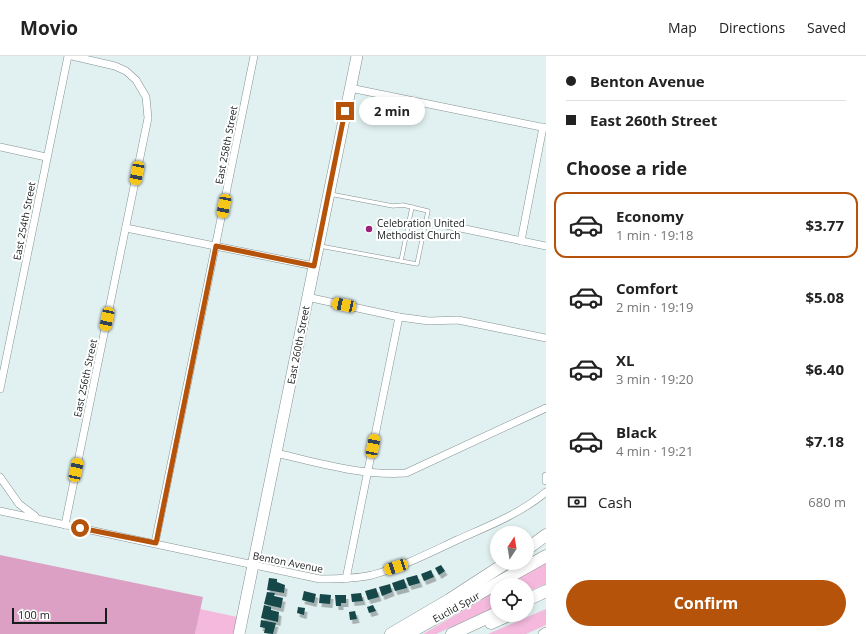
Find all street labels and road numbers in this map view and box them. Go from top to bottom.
street label: East 258th Street [212,104,241,185]
street label: East 254th Street [10,180,39,261]
street label: East 260th Street [284,304,313,385]
street label: East 256th Street [70,337,100,418]
street label: Benton Avenue [252,548,325,576]
street label: Euclid Spur [430,588,482,626]

